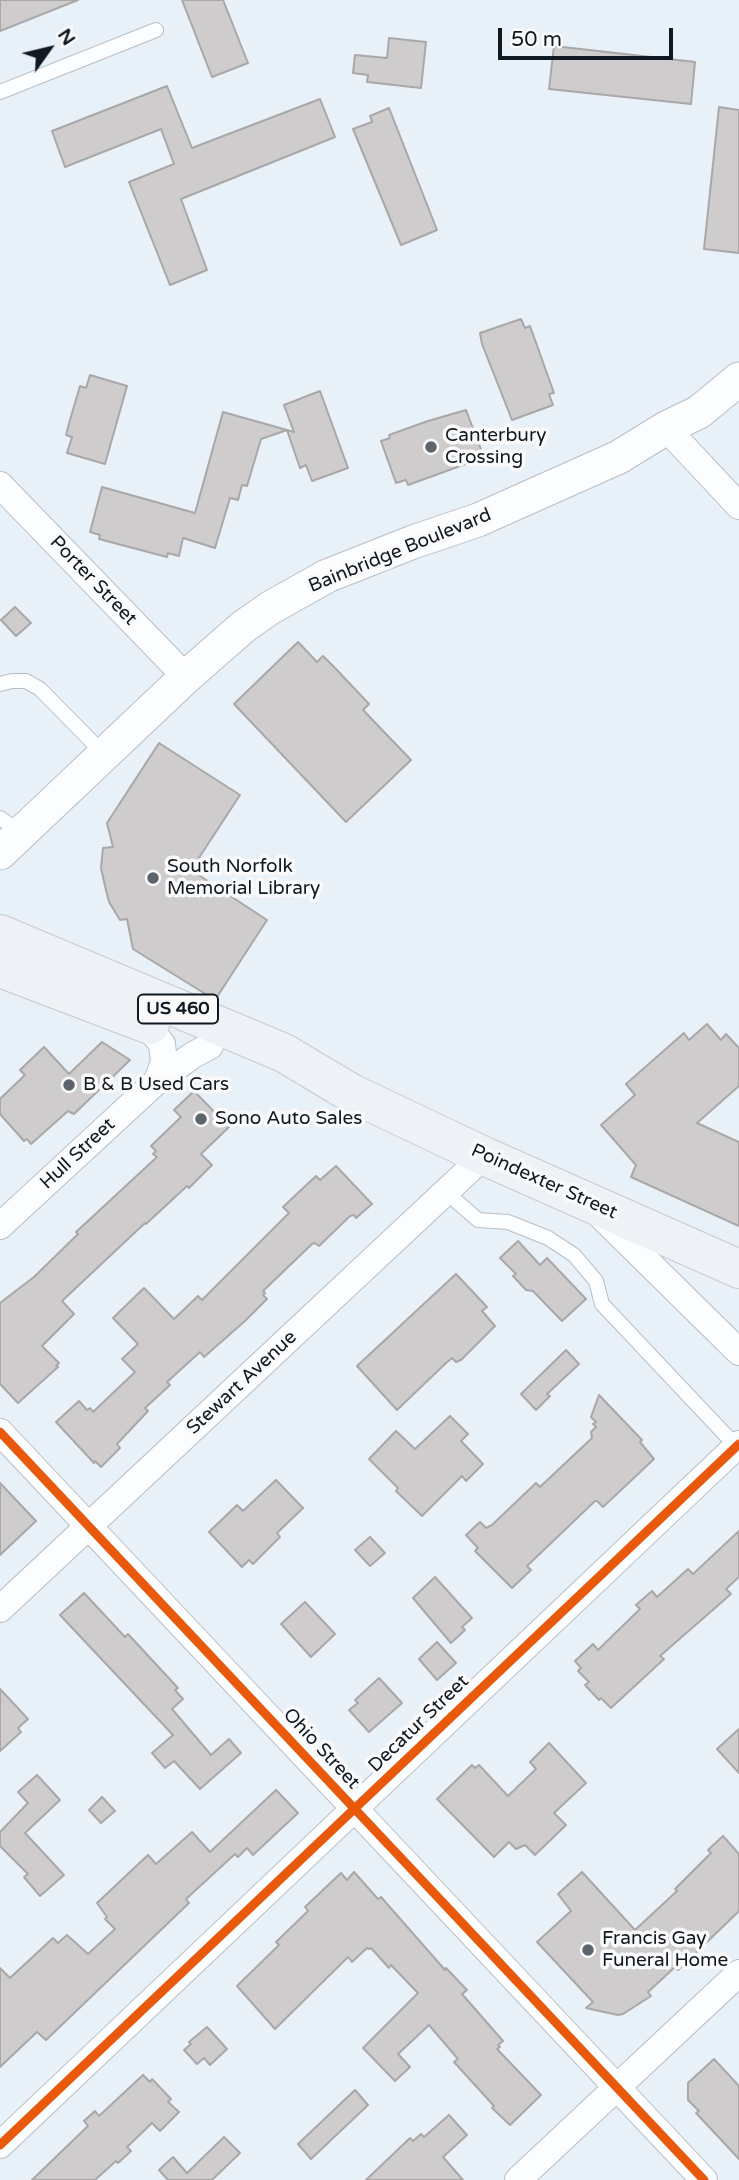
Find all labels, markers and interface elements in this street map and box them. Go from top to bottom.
north arrow [14,14,84,84]
scale bar [501,14,676,58]
text: N [53,25,80,50]
text: 50 m [511,27,562,52]
place label: Canterbury Crossing [445,425,546,469]
marker: Canterbury Crossing [423,439,439,455]
street label: Bainbridge Boulevard [305,504,495,598]
street label: Porter Street [45,531,141,631]
place label: South Norfolk Memorial Library [167,856,320,900]
marker: South Norfolk Memorial Library [145,870,161,886]
road number: US 460 [138,994,218,1024]
place label: B & B Used Cars [83,1074,229,1096]
marker: B & B Used Cars [61,1077,77,1093]
place label: Sono Auto Sales [215,1108,362,1130]
marker: Sono Auto Sales [193,1111,209,1127]
street label: Hull Street [36,1113,120,1195]
street label: Poindexter Street [467,1140,621,1224]
street label: Stewart Avenue [182,1326,302,1440]
street label: Decatur Street [364,1670,474,1778]
street label: Ohio Street [278,1704,364,1794]
place label: Francis Gay Funeral Home [602,1928,728,1972]
marker: Francis Gay Funeral Home [580,1942,596,1958]

